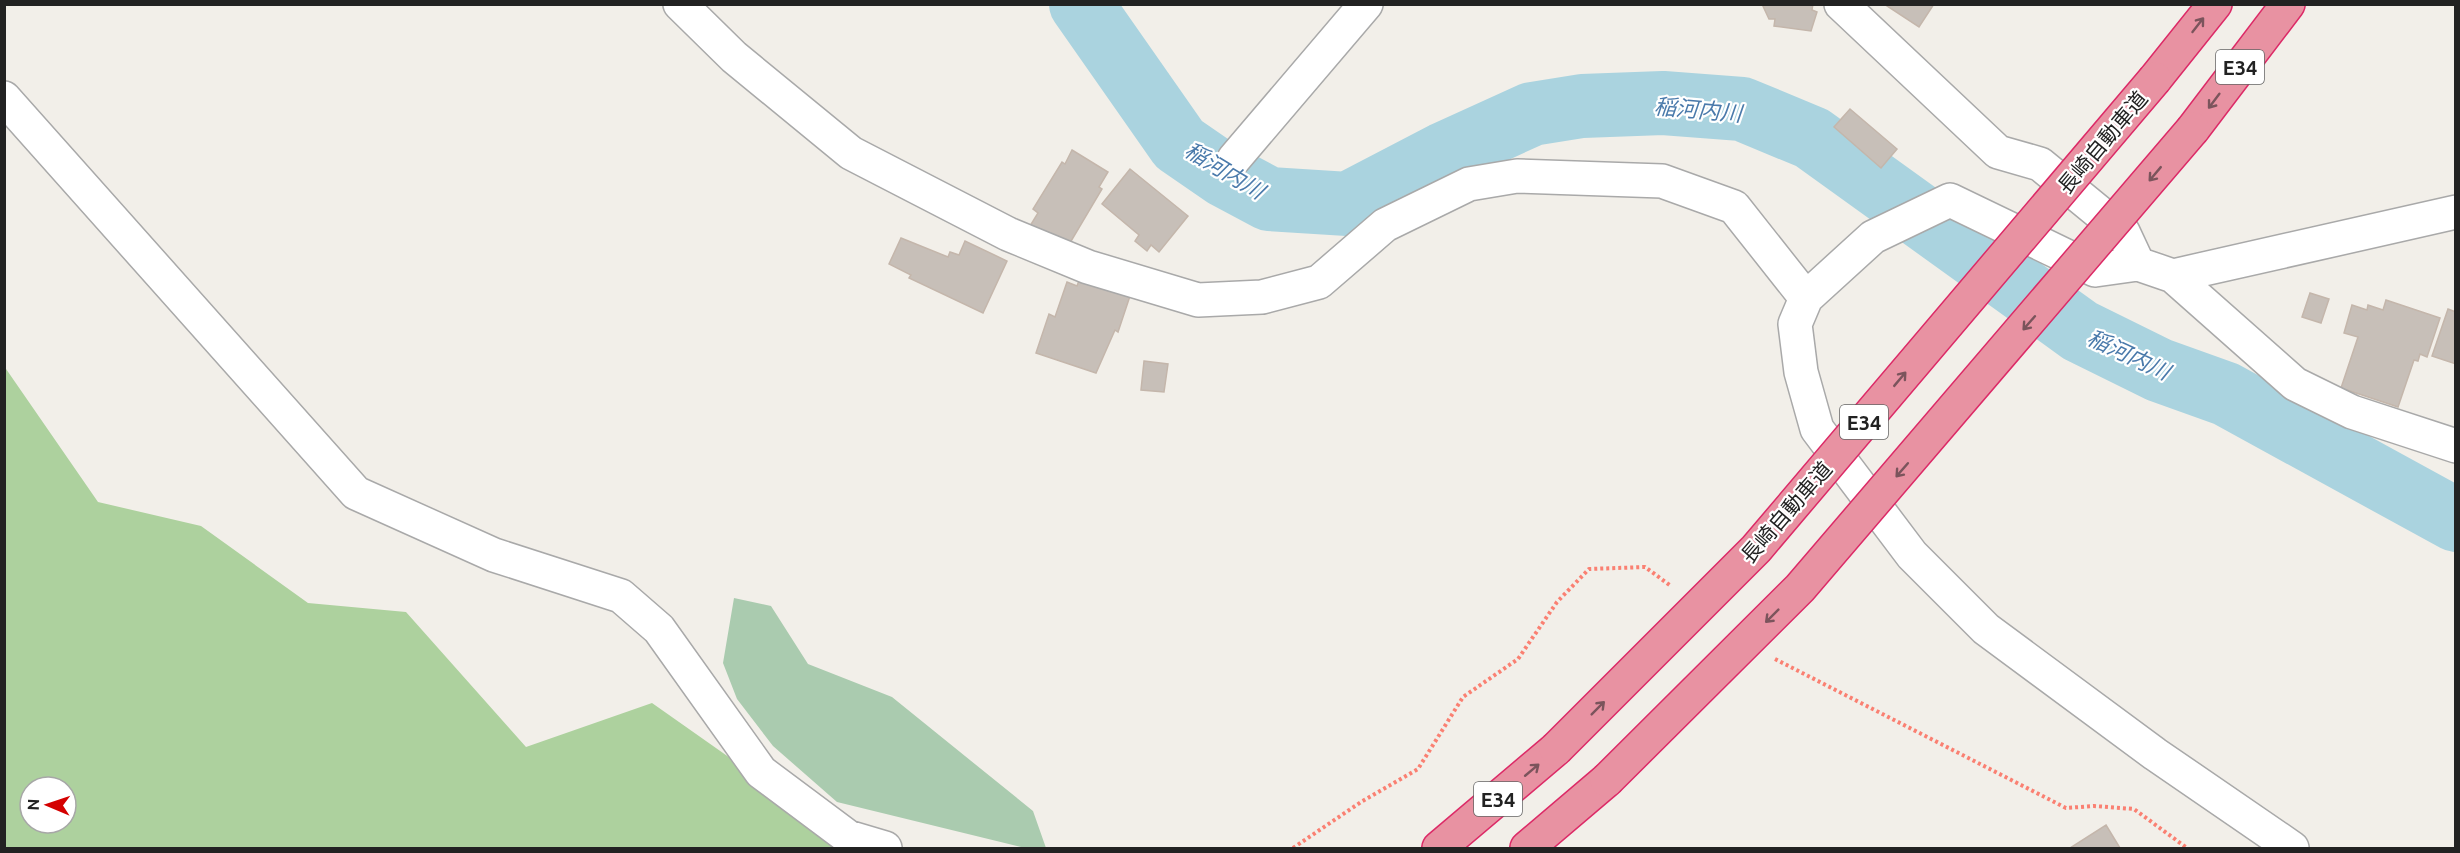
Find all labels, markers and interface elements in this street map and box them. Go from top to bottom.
one-way arrow [2191,18,2204,34]
road number: E34 [2216,50,2264,84]
street label: 長崎自動車道 [2052,86,2152,198]
water label: 稲河内川 [1653,93,1745,125]
one-way arrow [2208,93,2220,109]
water label: 稲河内川 [1181,137,1271,204]
one-way arrow [2148,166,2162,181]
one-way arrow [2022,315,2036,330]
water label: 稲河内川 [2084,324,2176,385]
one-way arrow [1893,372,1907,387]
road number: E34 [1840,405,1888,439]
street label: 長崎自動車道 [1736,457,1836,567]
one-way arrow [1895,462,1909,477]
one-way arrow [1765,608,1780,623]
one-way arrow [1590,701,1605,715]
one-way arrow [1524,763,1539,777]
north arrow [18,775,78,835]
road number: E34 [1474,782,1522,816]
text: N [24,798,42,811]

